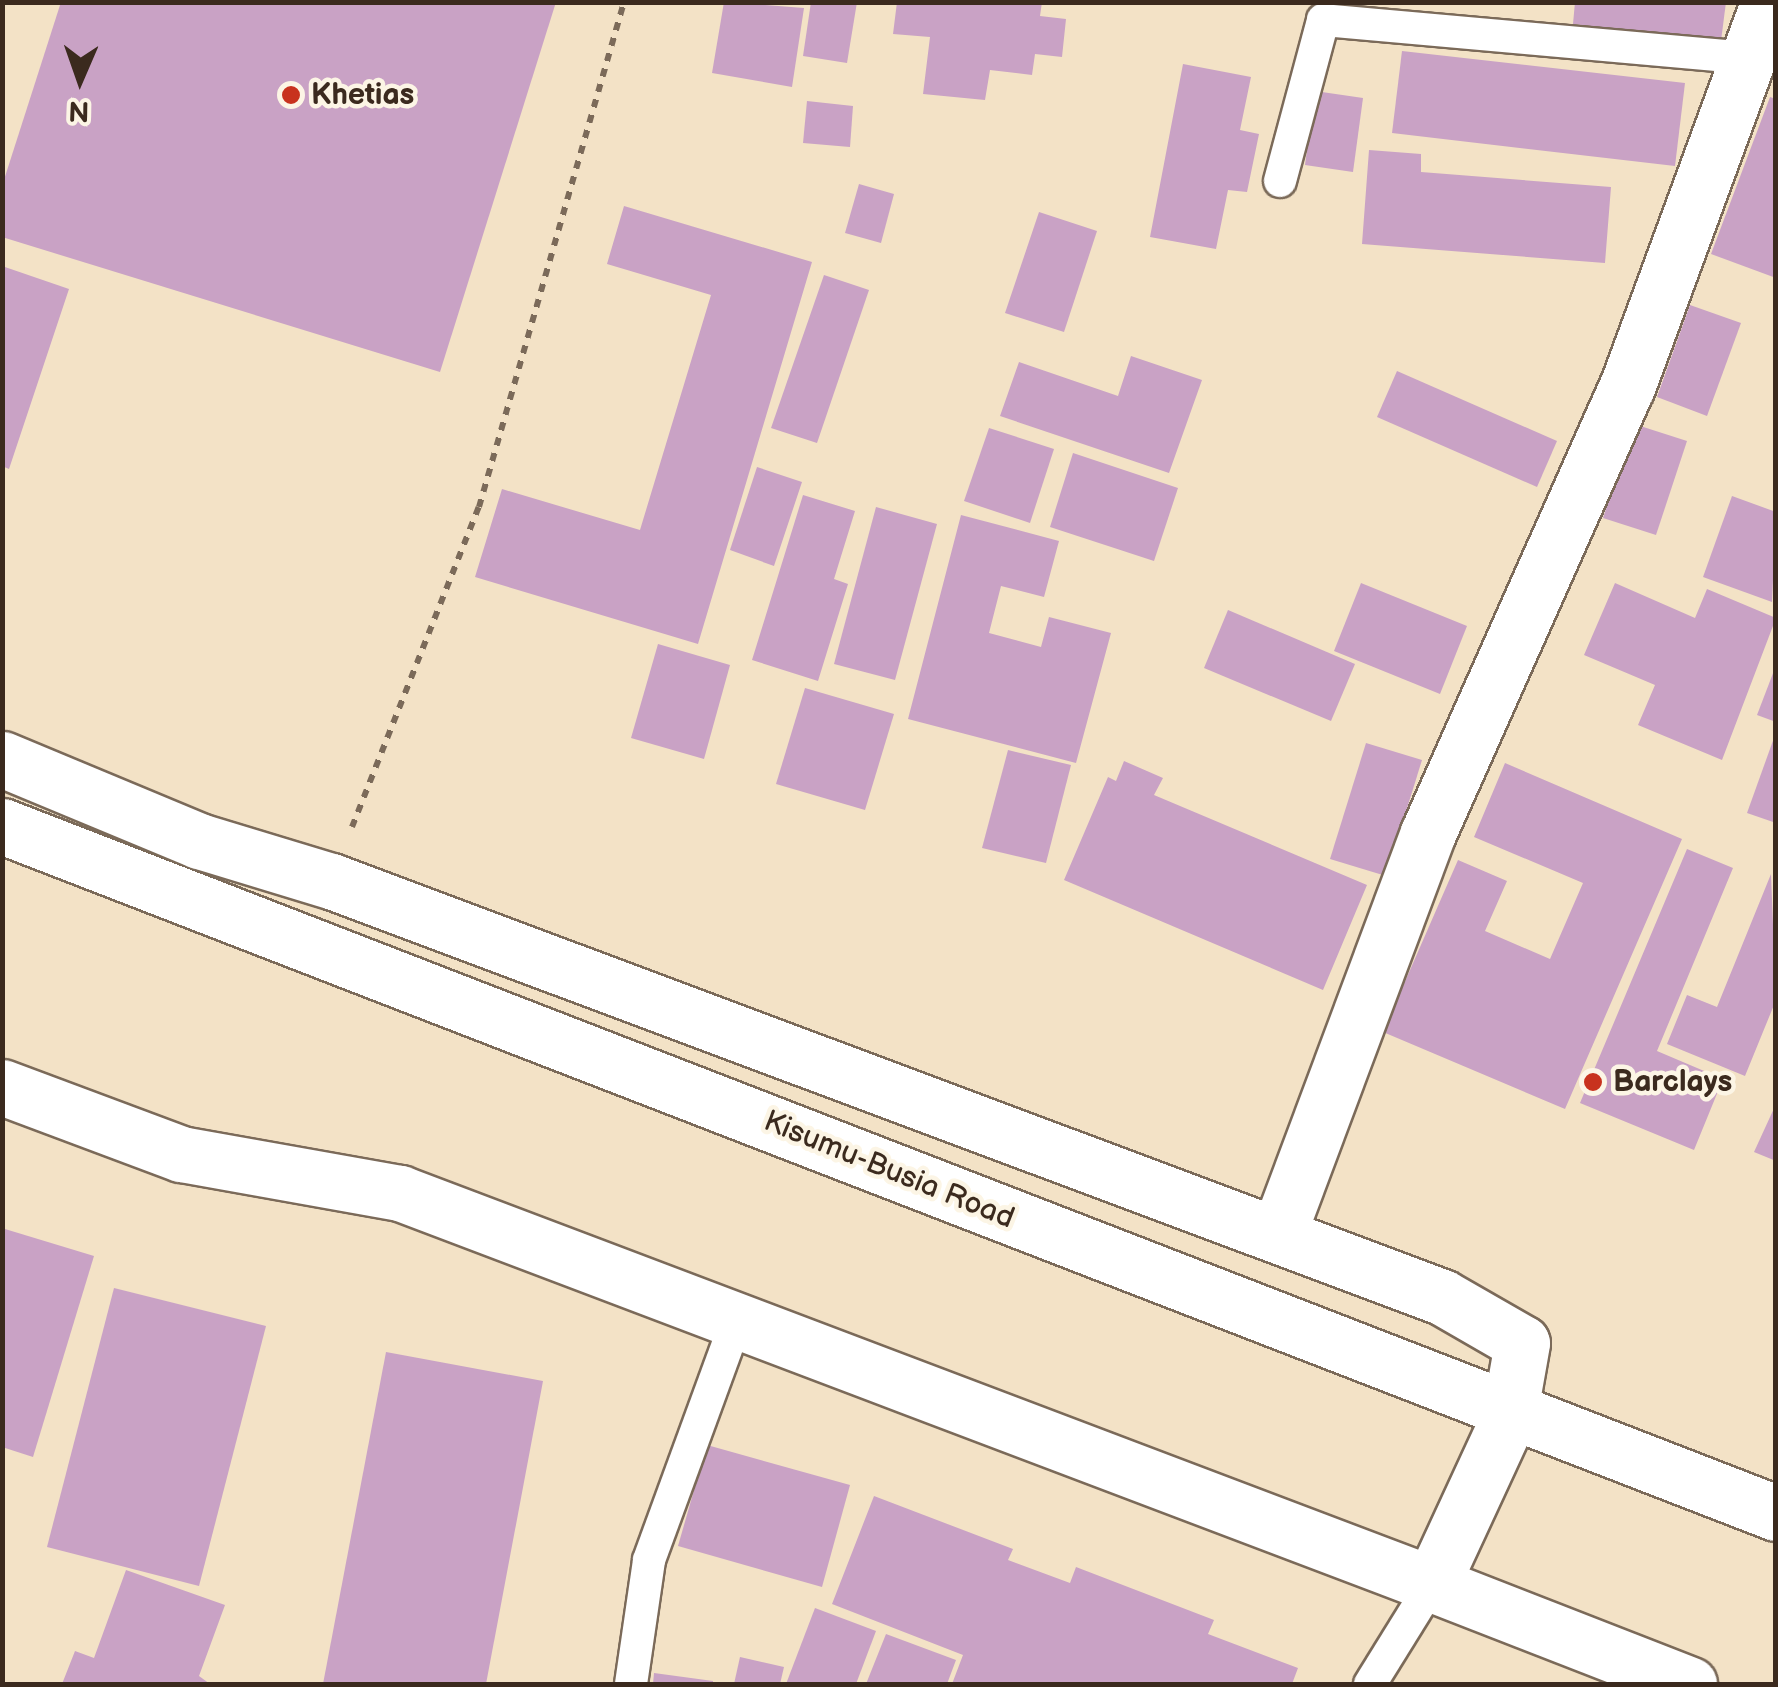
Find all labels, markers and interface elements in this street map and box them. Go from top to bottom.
north arrow [30,30,130,130]
place label: Khetias [311,77,414,113]
marker: Khetias [280,84,302,106]
text: N [68,94,90,127]
place label: Barclays [1613,1064,1732,1100]
marker: Barclays [1582,1071,1604,1093]
street label: Kisumu-Busia Road [758,1103,1020,1237]

